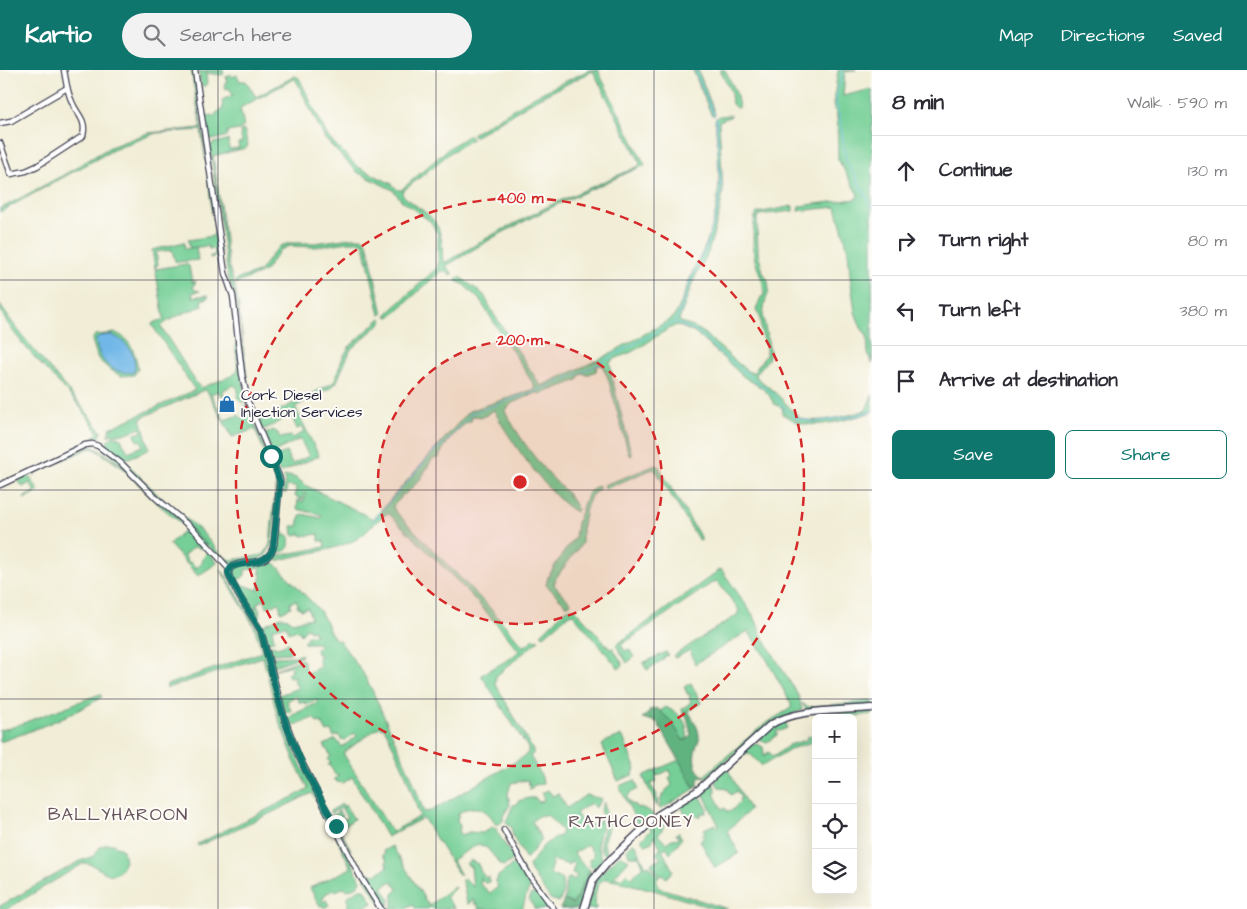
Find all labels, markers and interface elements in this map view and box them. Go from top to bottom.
search box [122,13,472,58]
text: Kartio [25,18,92,52]
icon: search [140,21,168,49]
text: Search here [180,22,292,49]
text: Map [999,23,1033,48]
text: Directions [1061,23,1145,48]
text: Saved [1173,23,1222,48]
text: 8 min [892,88,944,117]
text: Walk · 590 m [1127,92,1227,114]
icon: ahead [892,157,920,185]
text: Continue [939,157,1013,184]
text: 130 m [1188,160,1227,182]
text: 400 m [497,188,544,209]
icon: right [892,227,920,255]
text: Turn right [939,227,1028,254]
text: 80 m [1188,230,1227,252]
icon: left [892,297,920,325]
text: Turn left [939,297,1020,324]
text: 380 m [1180,300,1227,322]
text: 200 m [496,330,543,351]
icon: arrive [892,367,920,395]
text: Arrive at destination [939,367,1118,394]
place label: Cork Diesel Injection Services [241,385,363,423]
shop icon: Cork Diesel Injection Services [217,394,237,414]
button: Save [892,430,1055,479]
button: Share [1065,430,1227,479]
route start [260,445,283,468]
centre of rings [511,473,529,491]
map controls [812,714,857,894]
button: + [812,714,857,759]
button: − [812,759,857,804]
district label: BALLYHAROON [48,802,188,827]
button: locate [812,804,857,849]
district label: RATHCOONEY [569,809,693,834]
route end [325,815,348,838]
button: layers [812,849,857,894]

